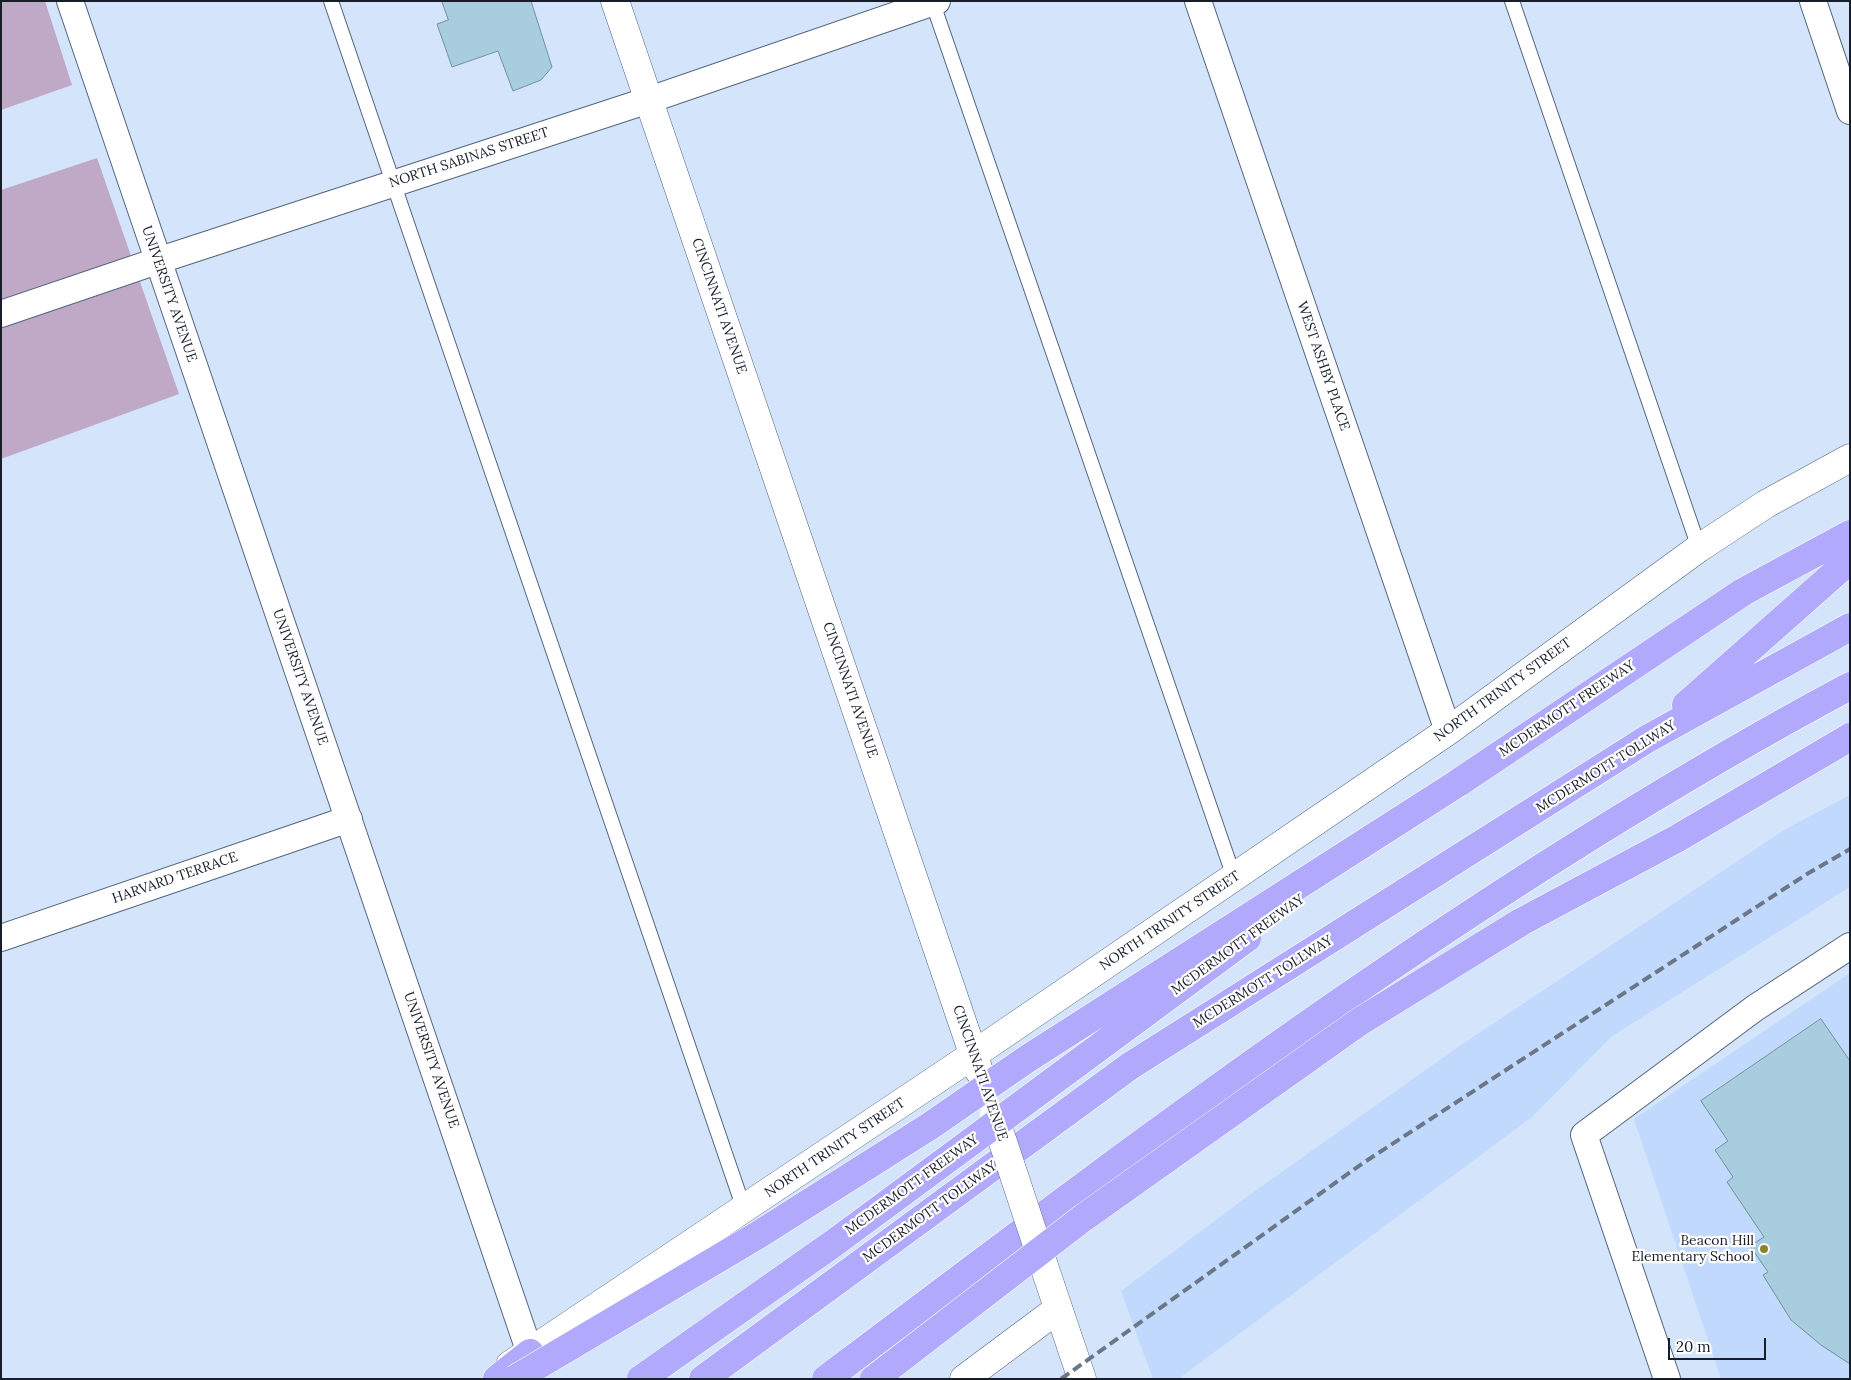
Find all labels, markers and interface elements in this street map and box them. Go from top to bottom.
street label: NORTH SABINAS STREET [387,124,551,192]
street label: UNIVERSITY AVENUE [138,224,200,364]
street label: CINCINNATI AVENUE [688,236,750,376]
street label: WEST ASHBY PLACE [1293,299,1353,433]
street label: UNIVERSITY AVENUE [269,607,331,747]
street label: CINCINNATI AVENUE [819,620,881,760]
street label: NORTH TRINITY STREET [1431,635,1575,745]
street label: MCDERMOTT FREEWAY [1496,657,1638,761]
street label: MCDERMOTT TOLLWAY [1533,717,1679,817]
street label: HARVARD TERRACE [110,849,240,907]
street label: NORTH TRINITY STREET [1097,868,1243,974]
street label: MCDERMOTT FREEWAY [1168,891,1308,999]
street label: MCDERMOTT TOLLWAY [1190,932,1336,1032]
street label: UNIVERSITY AVENUE [400,990,462,1130]
street label: CINCINNATI AVENUE [949,1003,1011,1143]
street label: NORTH TRINITY STREET [762,1095,908,1201]
street label: MCDERMOTT FREEWAY [842,1131,982,1239]
street label: MCDERMOTT TOLLWAY [860,1158,1000,1266]
place label: Beacon Hill Elementary School [1631,1233,1754,1266]
marker: Beacon Hill Elementary School [1758,1243,1770,1255]
scale bar [1671,1328,1768,1360]
text: 20 m [1676,1337,1711,1356]

